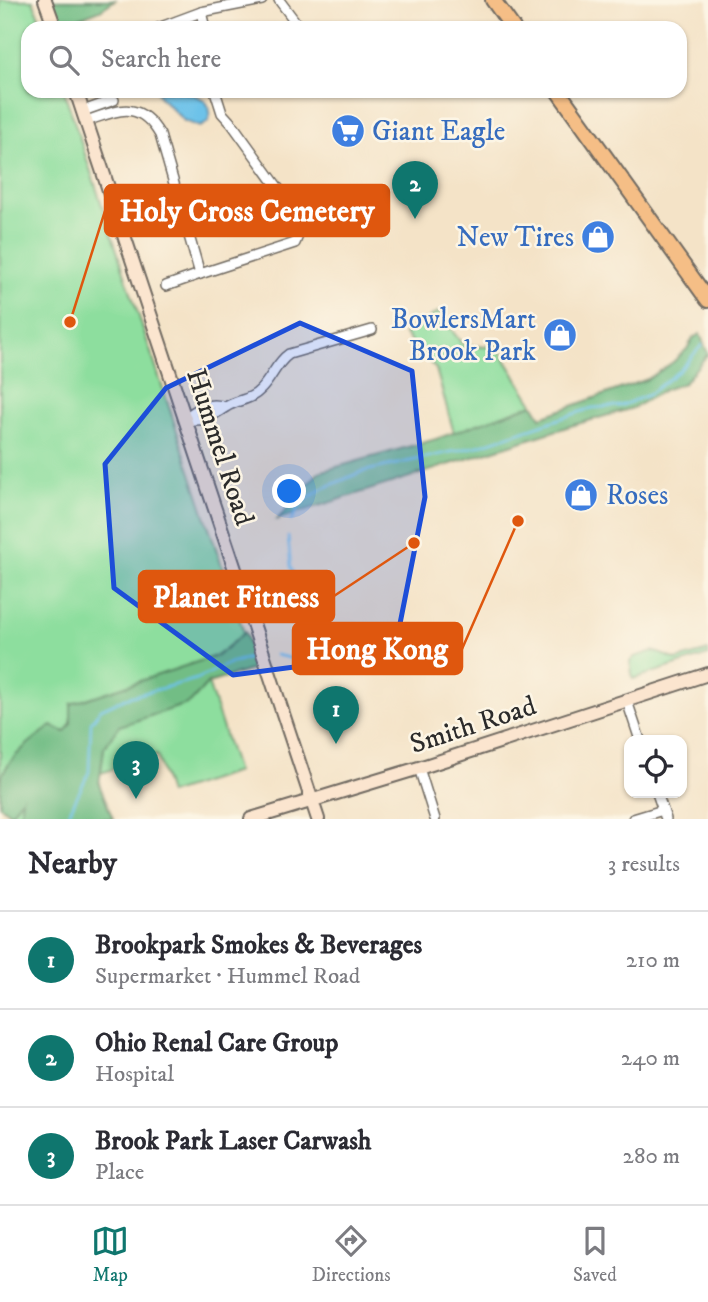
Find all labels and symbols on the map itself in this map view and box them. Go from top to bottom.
supermarket icon: Giant Eagle [329,112,367,150]
place label: Giant Eagle [372,114,505,149]
pin: 2 [392,161,438,219]
callout: Holy Cross Cemetery [105,185,389,236]
text: Holy Cross Cemetery [119,194,375,231]
shop icon: New Tires [579,218,617,256]
place label: New Tires [456,220,574,255]
place label: BowlersMart Brook Park [391,302,536,369]
shop icon: BowlersMart Brook Park [541,316,579,354]
street label: Hummel Road [178,364,262,530]
your location [272,474,306,508]
shop icon: Roses [562,476,600,514]
place label: Roses [606,478,668,513]
callout: Planet Fitness [139,571,334,622]
text: Planet Fitness [153,580,319,617]
callout: Hong Kong [293,623,462,674]
text: Hong Kong [306,632,449,669]
pin: 1 [313,686,359,744]
street label: Smith Road [406,688,540,762]
pin: 3 [113,741,159,799]

